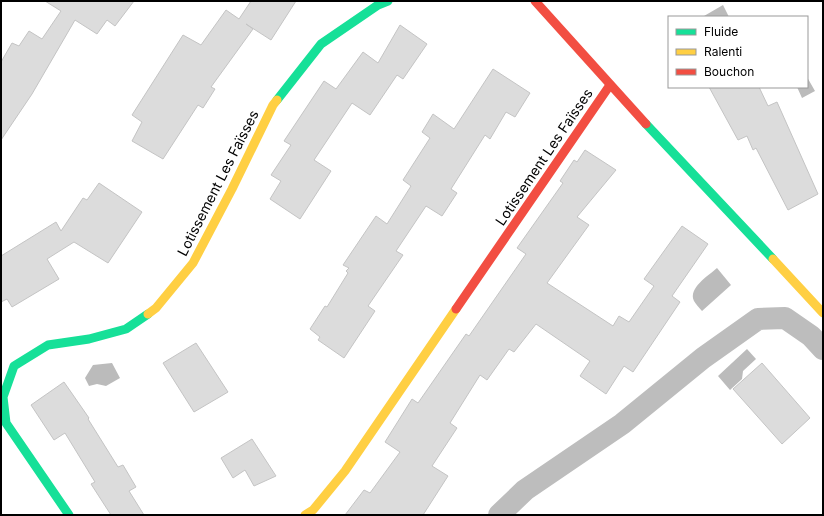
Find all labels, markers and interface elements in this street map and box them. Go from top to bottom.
legend [668,16,808,88]
text: Fluide [704,24,738,39]
text: Ralenti [704,44,742,59]
text: Bouchon [704,64,754,79]
street label: Lotissement Les Faïsses [491,85,596,228]
street label: Lotissement Les Faïsses [173,107,262,259]

